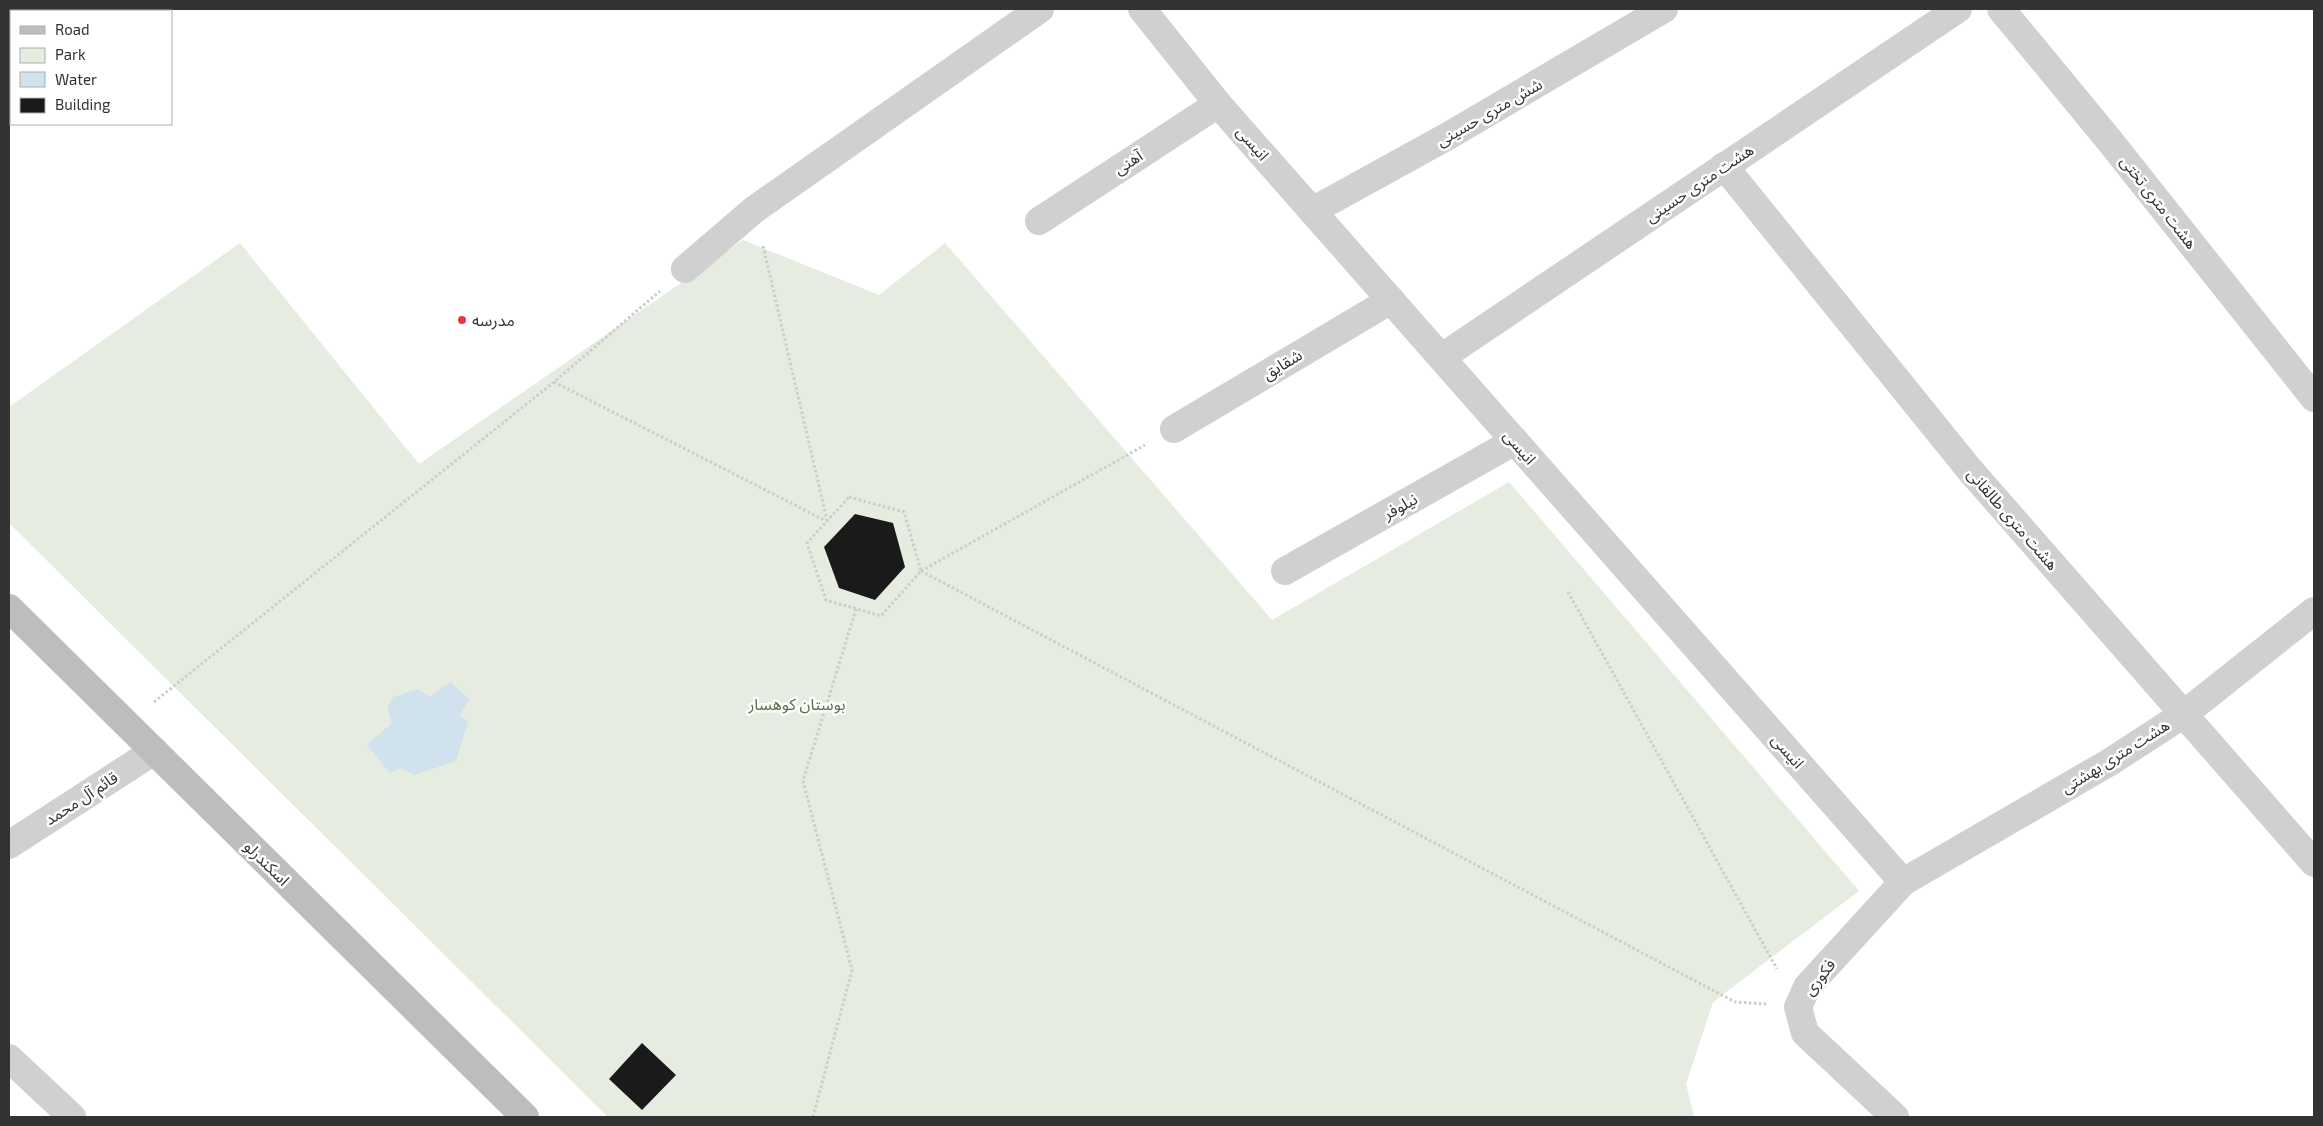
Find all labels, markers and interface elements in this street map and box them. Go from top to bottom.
legend [10,10,172,125]
text: Road [55,20,90,38]
text: Park [55,45,86,63]
text: Water [55,70,97,88]
street label: شش متری حسینی [1432,74,1546,150]
text: Building [55,95,111,113]
street label: انیسی [1233,122,1273,164]
street label: هشت متری حسینی [1641,139,1757,227]
street label: آهنی [1110,145,1147,179]
street label: هشت متری تختی [2116,151,2202,253]
place label: مدرسه [472,310,515,330]
marker: مدرسه [456,314,468,326]
street label: شقایق [1258,344,1306,384]
street label: انیسی [1500,426,1540,468]
street label: هشت متری طالقانی [1963,464,2063,574]
street label: نیلوفر [1378,488,1421,524]
park label: بوستان کوهسار [747,694,846,714]
street label: هشت متری بهشتی [2057,715,2173,797]
street label: انیسی [1768,730,1808,772]
street label: قائم آل محمد [41,767,123,832]
street label: اسکندرلو [240,836,294,890]
street label: فکوری [1799,955,1839,999]

